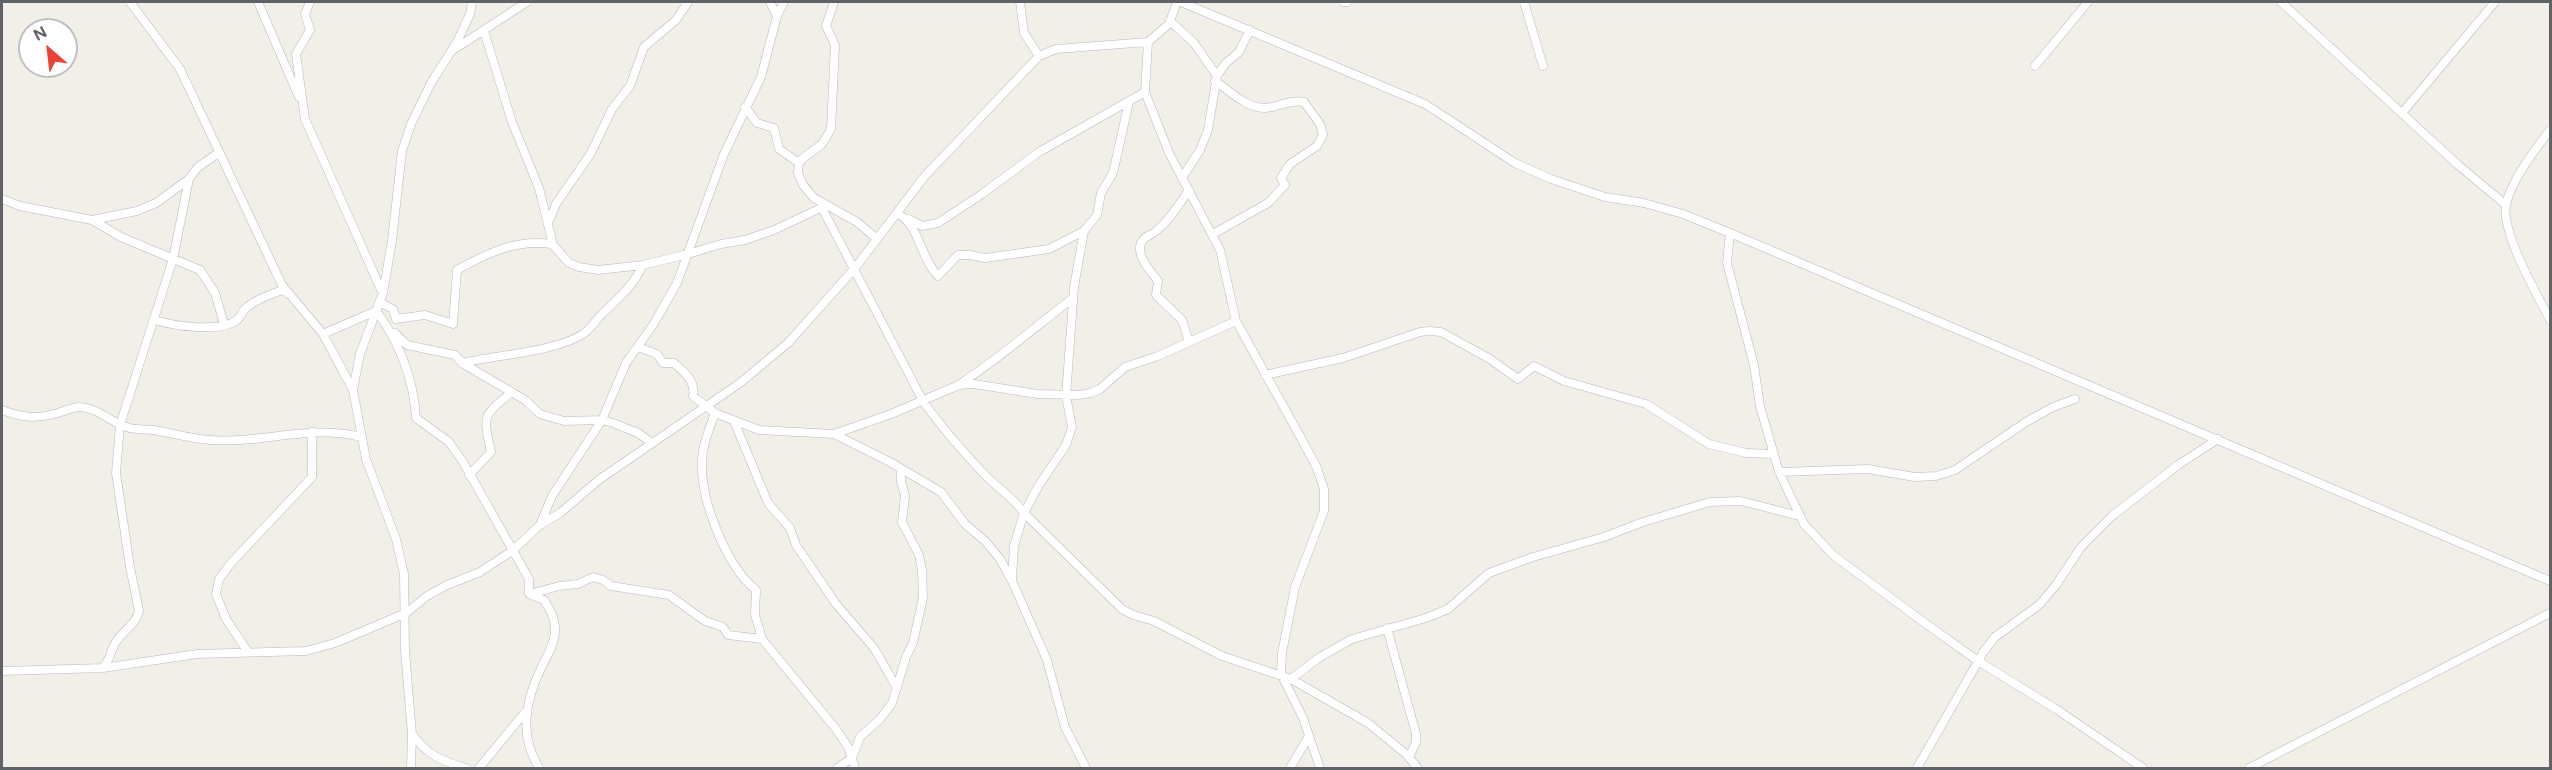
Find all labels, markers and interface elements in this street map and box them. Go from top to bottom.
north arrow [18,18,78,78]
text: N [30,22,50,45]

